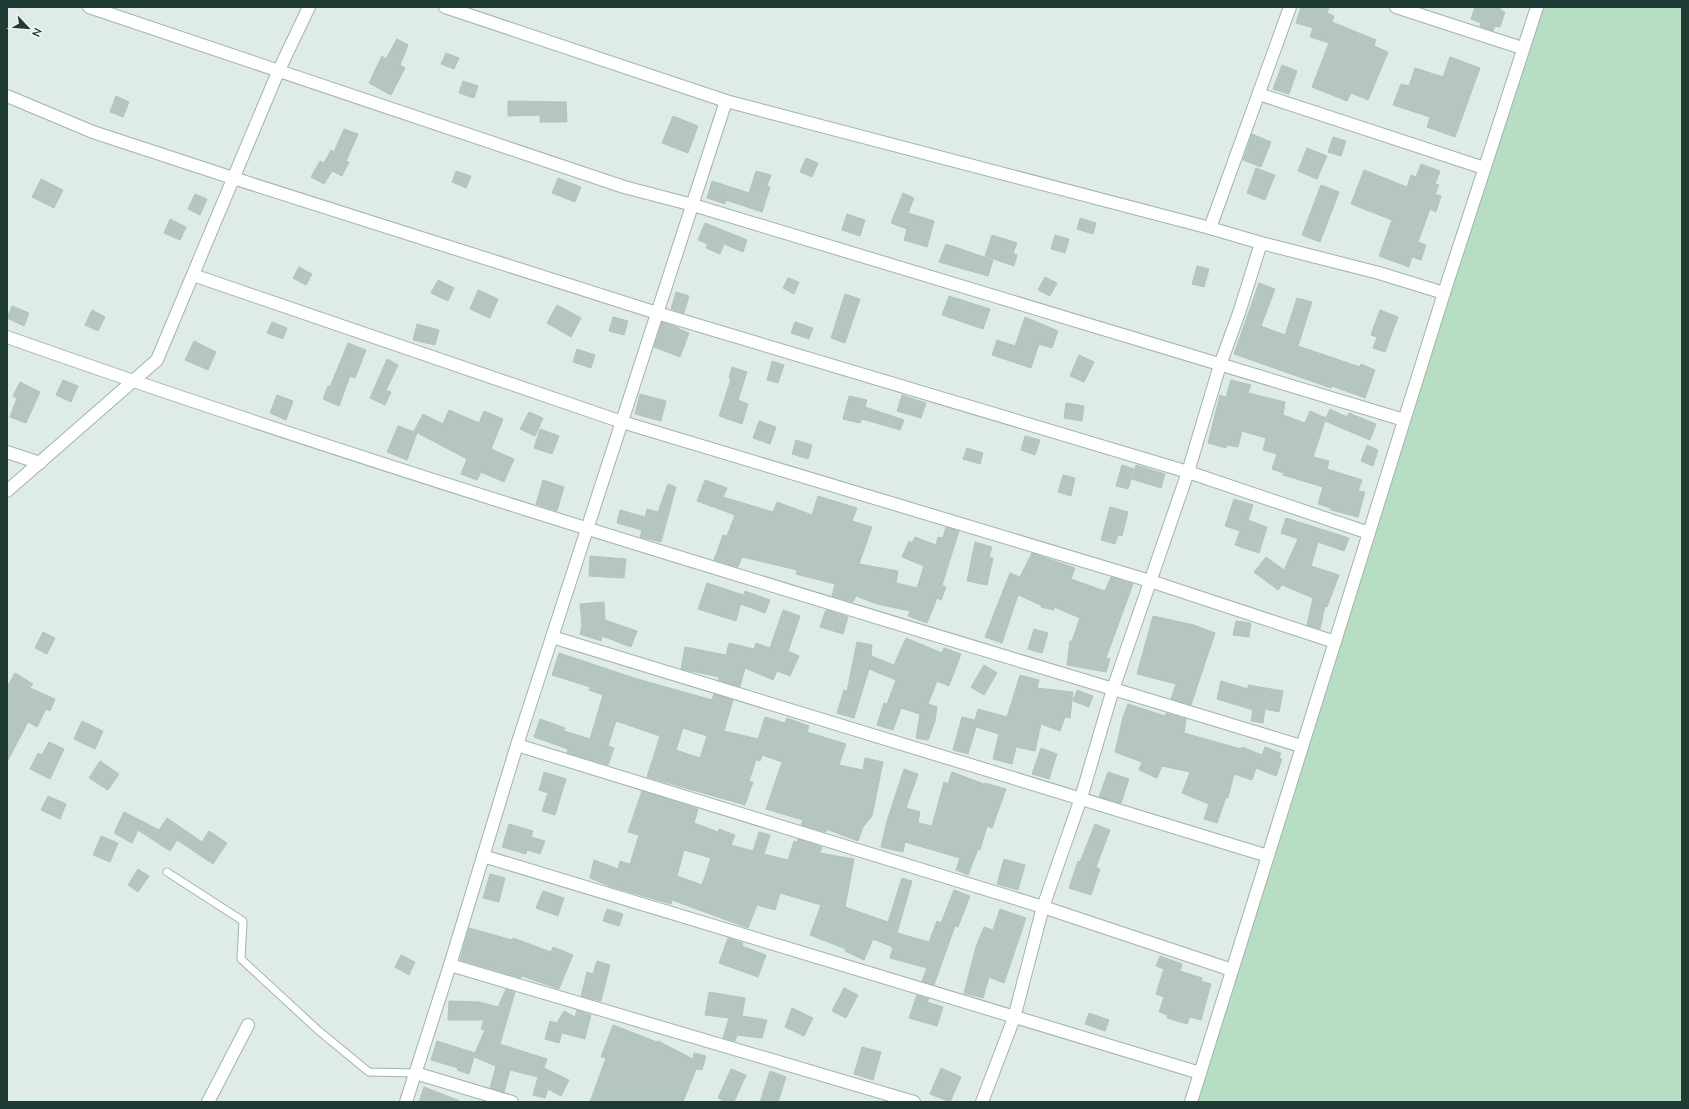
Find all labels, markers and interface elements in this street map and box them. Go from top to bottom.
north arrow [8,8,48,48]
text: N [28,25,45,39]

